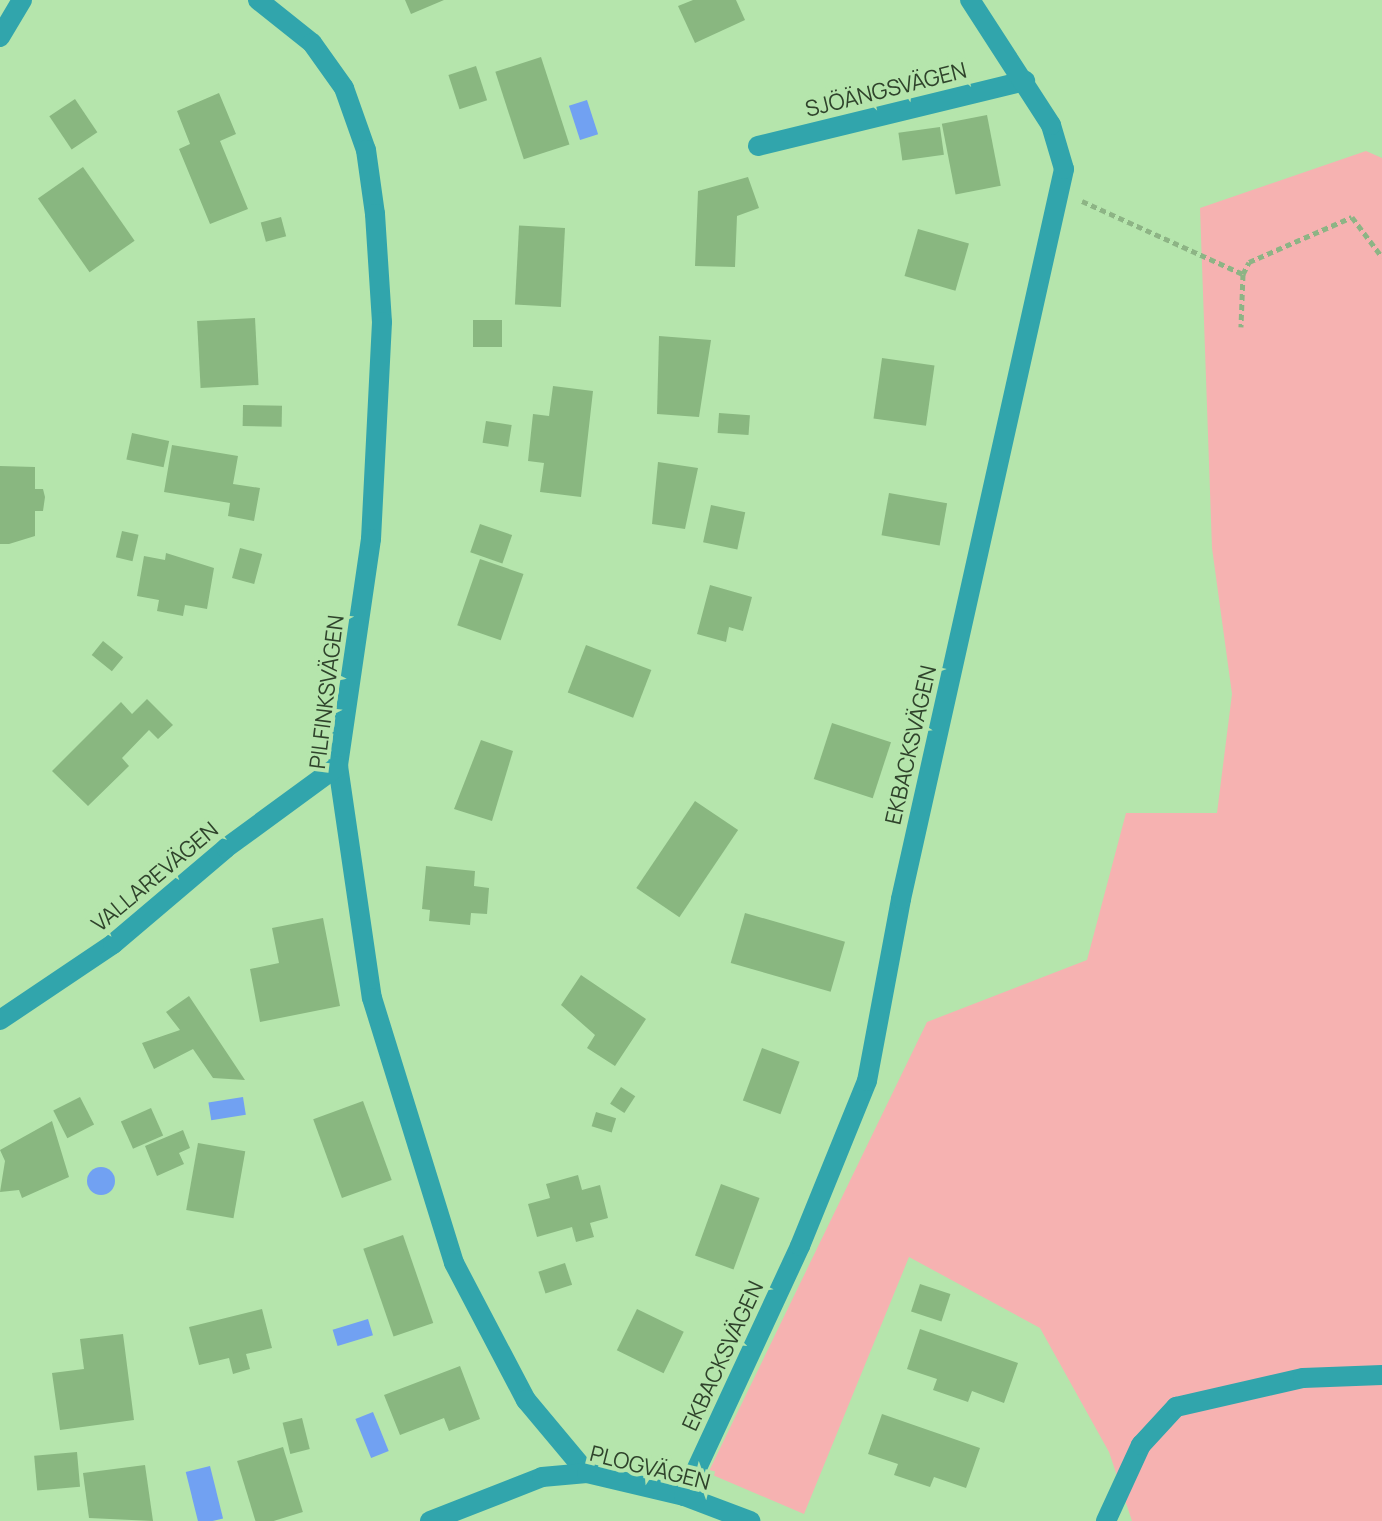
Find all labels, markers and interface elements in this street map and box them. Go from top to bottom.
street label: SJÖÄNGSVÄGEN [803,57,969,123]
street label: PILFINKSVÄGEN [304,614,350,770]
street label: EKBACKSVÄGEN [880,663,942,827]
street label: VALLAREVÄGEN [86,816,224,938]
street label: EKBACKSVÄGEN [677,1277,769,1435]
street label: PLOGVÄGEN [587,1440,713,1496]

